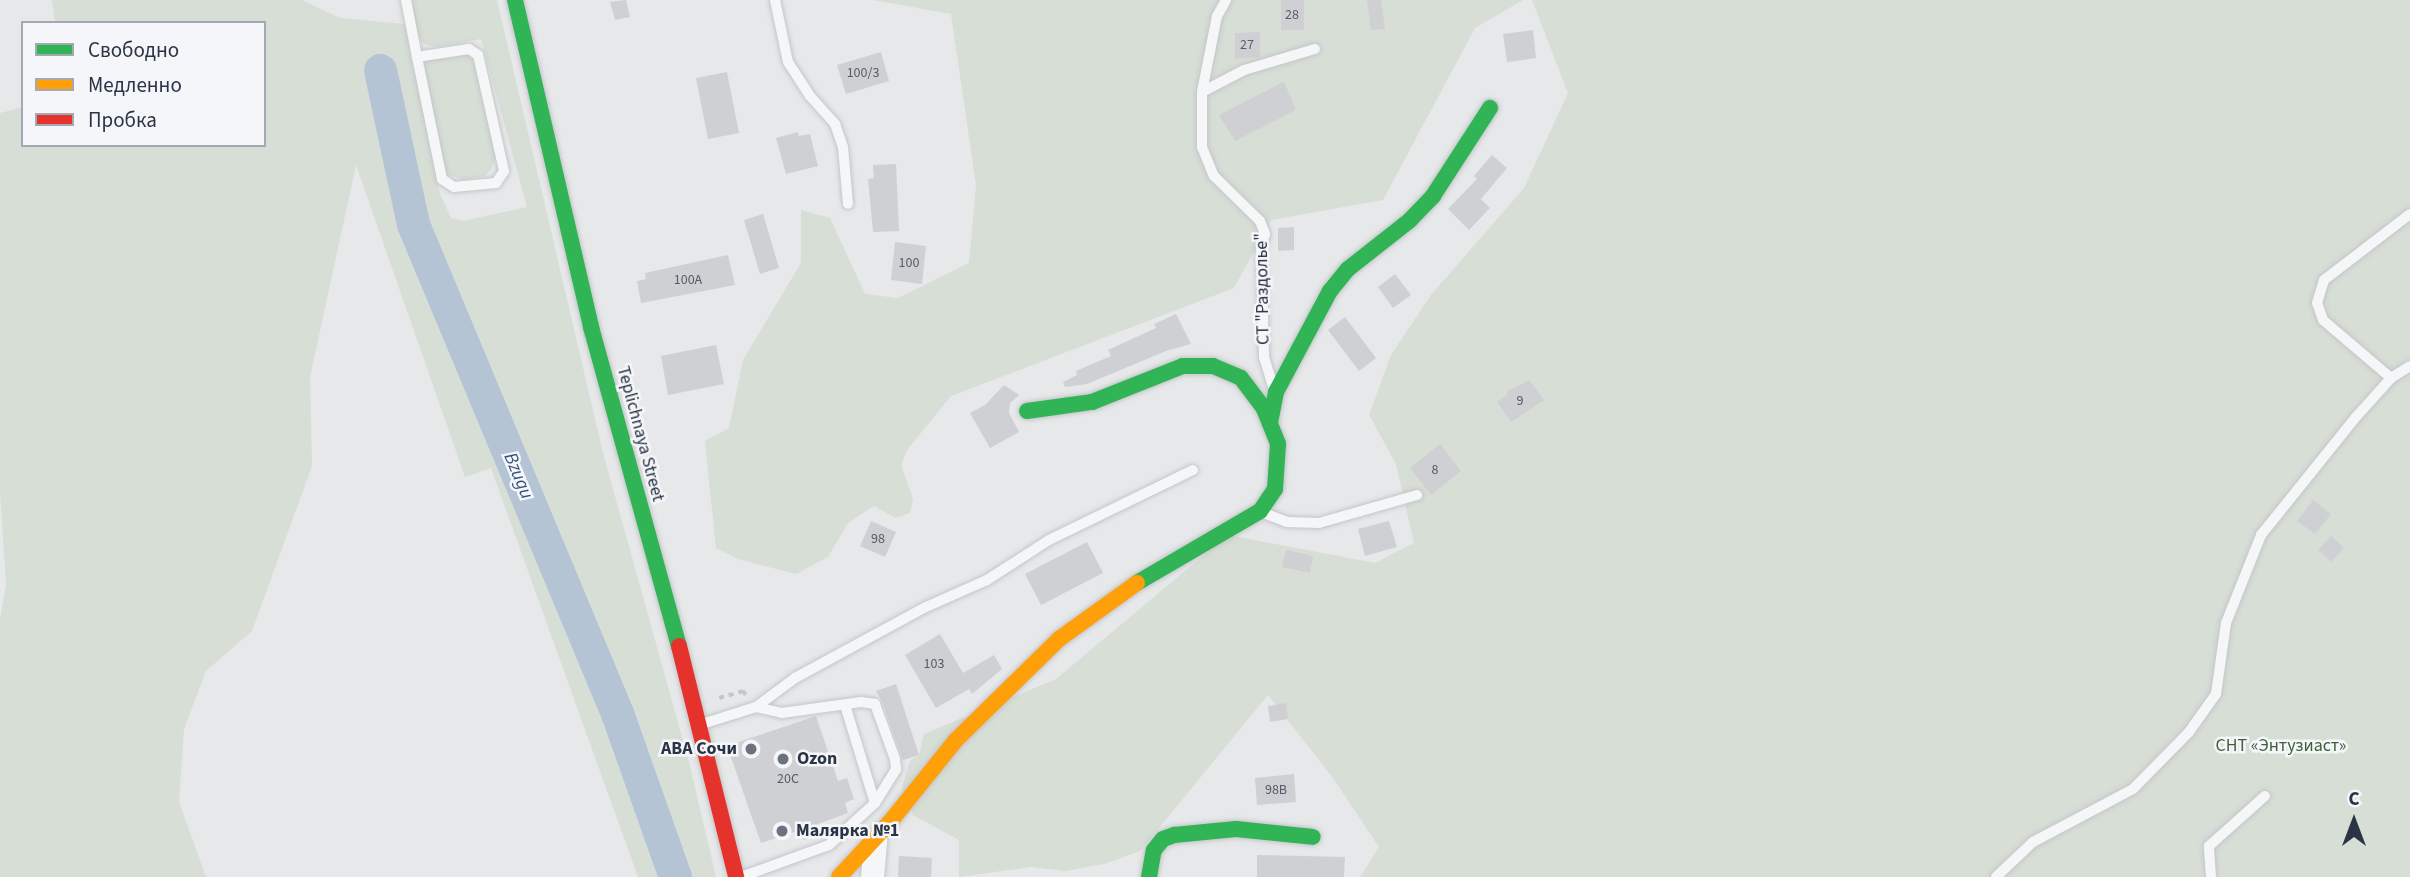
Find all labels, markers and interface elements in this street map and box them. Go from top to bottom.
house number: 28 [1285,7,1299,23]
legend [21,21,266,147]
text: Свободно [88,35,179,65]
house number: 27 [1240,37,1254,53]
house number: 100/3 [847,65,879,81]
text: Медленно [88,70,182,100]
text: Пробка [88,105,157,135]
street label: СТ "Раздолье" [1251,233,1275,345]
house number: 100 [899,255,919,271]
house number: 100А [674,272,702,288]
street label: Teplichnaya Street [612,364,668,504]
house number: 9 [1517,393,1523,409]
water label: Bzugu [498,449,538,503]
house number: 8 [1432,462,1438,478]
house number: 98 [871,531,885,547]
house number: 103 [924,656,944,672]
park label: СНТ «Энтузиаст» [2215,735,2347,757]
place label: АВА Сочи [661,738,737,760]
marker: АВА Сочи [743,741,759,757]
place label: Ozon [797,748,837,770]
marker: Ozon [775,751,791,767]
house number: 20С [777,771,799,787]
house number: 98В [1265,782,1287,798]
north arrow [2319,786,2389,856]
text: С [2348,786,2360,813]
place label: Малярка №1 [796,820,899,842]
marker: Малярка №1 [774,823,790,839]

